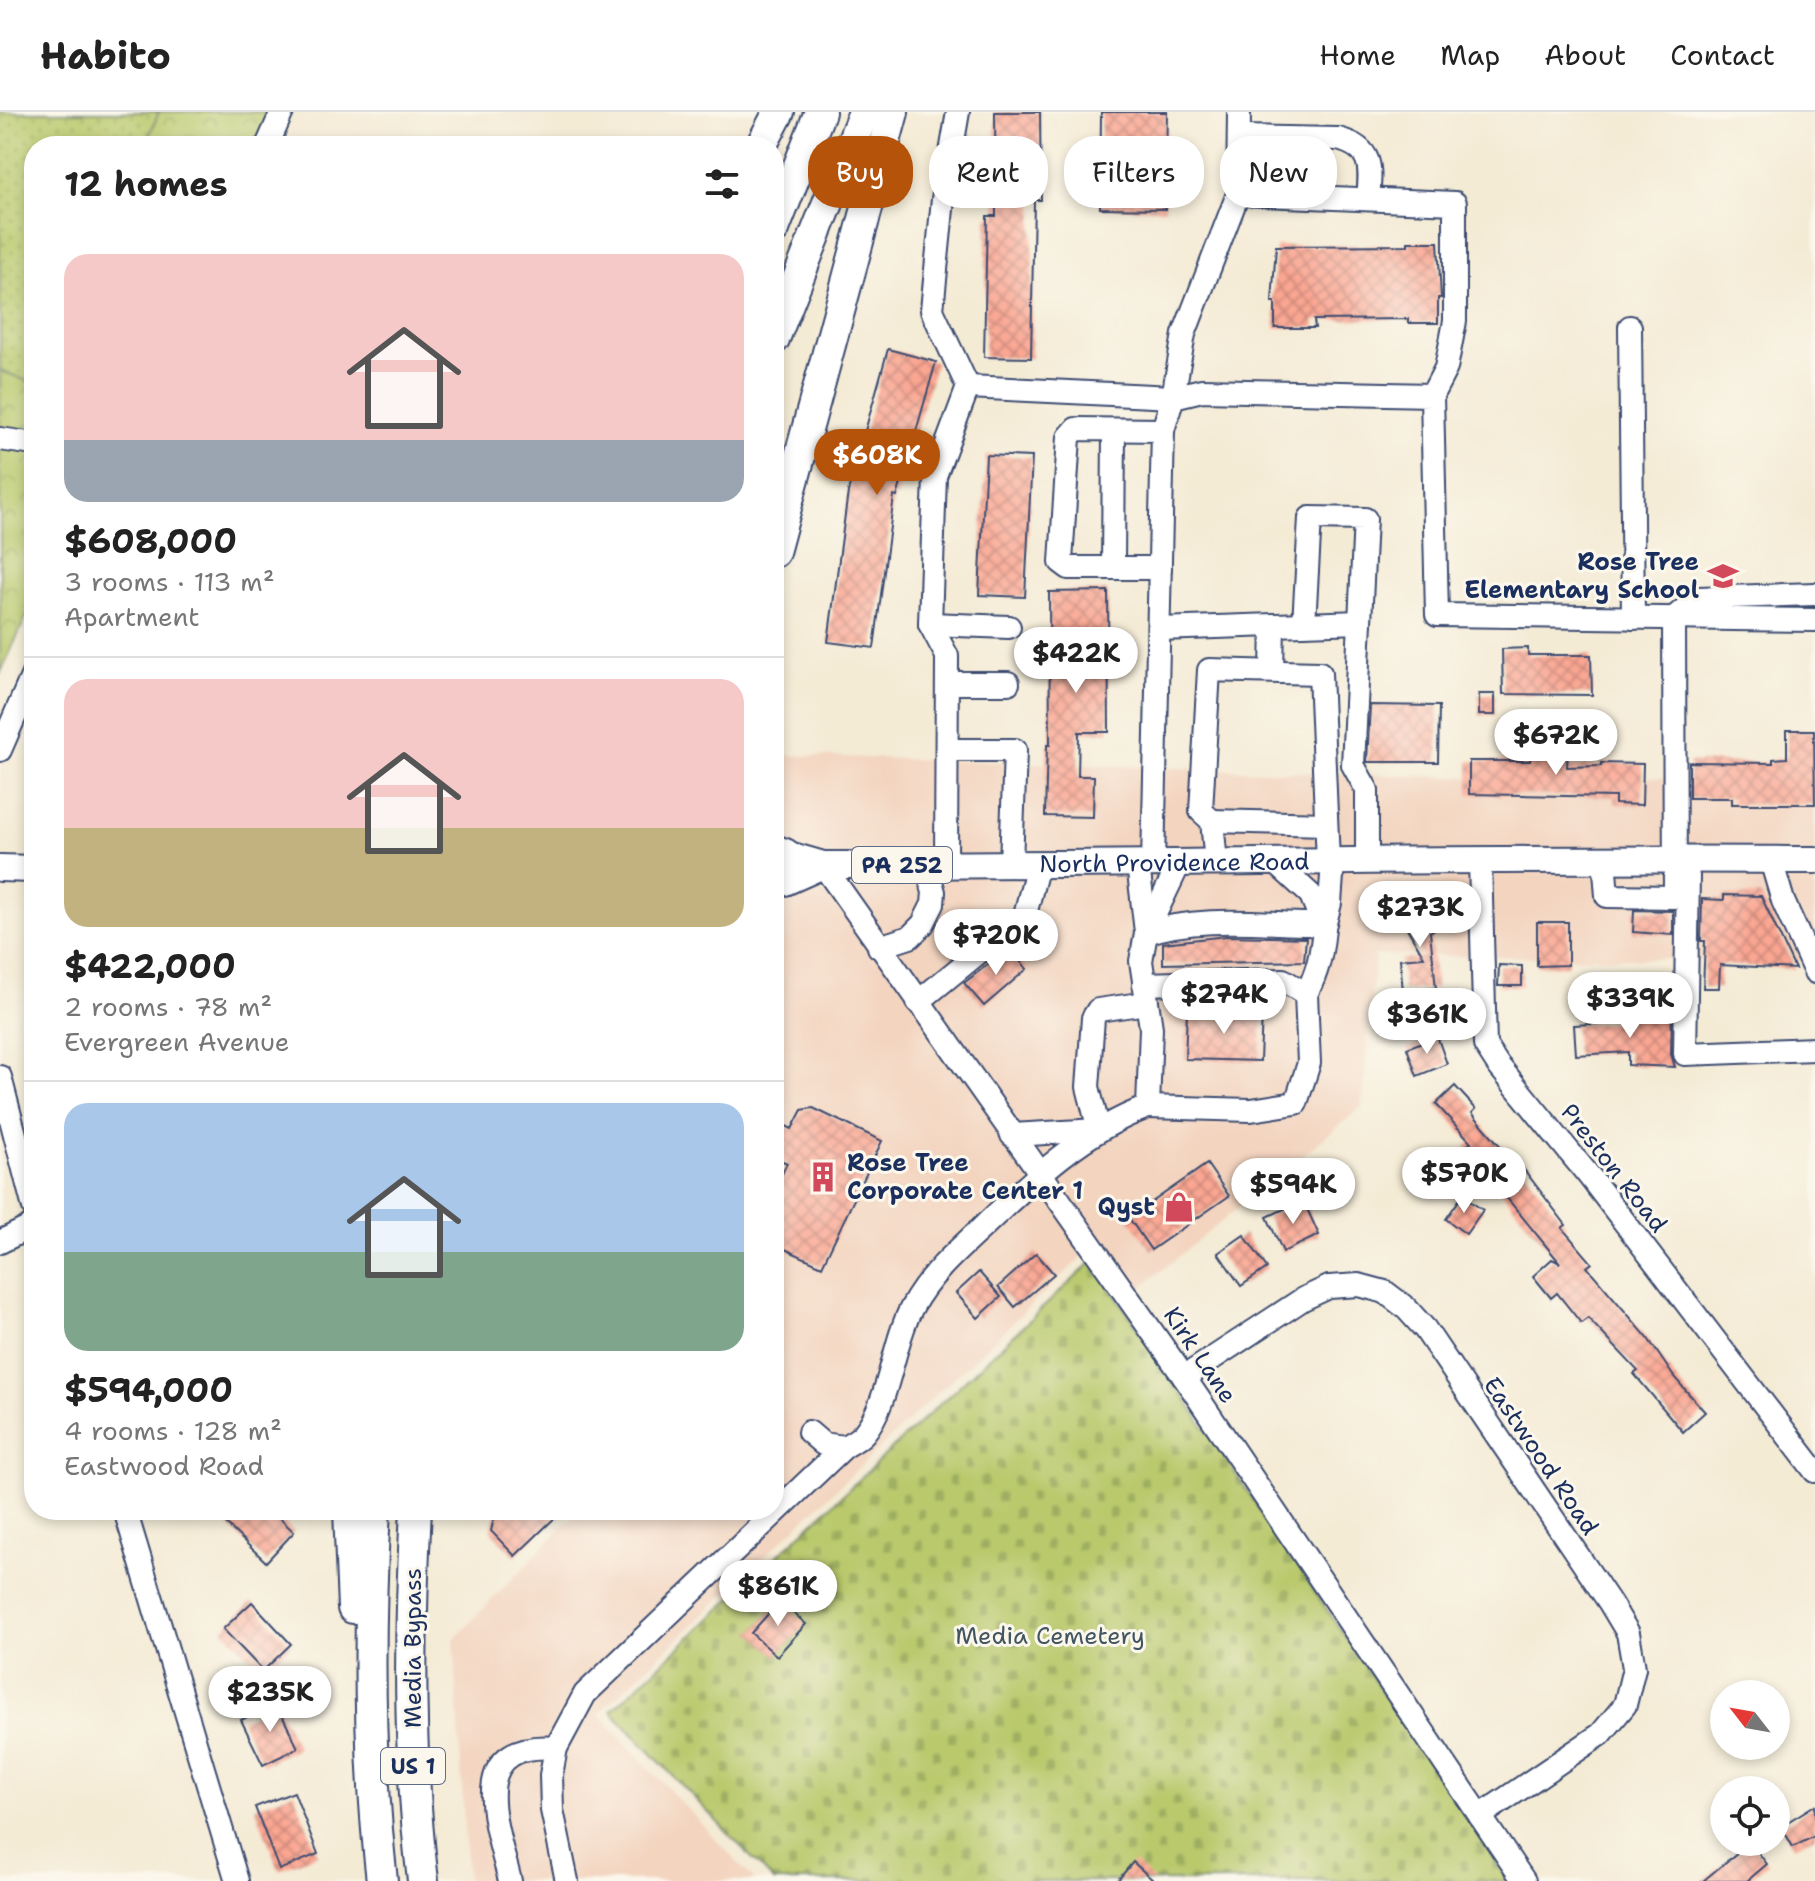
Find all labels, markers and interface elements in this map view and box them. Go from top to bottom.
text: Habito [40,30,171,81]
text: Home [1319,36,1396,74]
text: Map [1440,36,1500,74]
text: About [1544,36,1626,74]
text: Contact [1670,36,1775,74]
chip: Buy [808,136,913,208]
chip: Rent [929,136,1048,208]
chip: Filters [1064,136,1204,208]
chip: New [1220,136,1337,208]
text: 12 homes [64,161,228,207]
icon: filters [700,162,744,206]
icon: home [332,306,476,450]
pin: $608K [821,429,933,497]
text: $608K [832,437,922,472]
text: $608,000 [64,518,237,564]
place label: Rose Tree Elementary School [1464,546,1699,606]
school or university icon: Rose Tree Elementary School [1706,559,1740,593]
text: 3 rooms · 113 m² [64,564,275,599]
text: Apartment [64,599,200,634]
pin: $422K [1020,627,1132,695]
text: $422K [1032,635,1120,670]
pin: $672K [1500,709,1612,777]
text: $672K [1512,717,1600,752]
icon: home [332,731,476,875]
street label: North Providence Road [1039,845,1310,880]
road number: PA 252 [852,847,952,883]
pin: $273K [1364,881,1476,949]
text: $273K [1376,889,1464,924]
pin: $720K [940,909,1052,977]
text: $720K [952,917,1040,952]
text: $422,000 [64,943,236,989]
pin: $274K [1168,968,1280,1036]
pin: $339K [1574,972,1686,1040]
text: $274K [1180,976,1268,1011]
text: $339K [1586,980,1674,1015]
pin: $361K [1371,988,1483,1056]
text: 2 rooms · 78 m² [64,989,272,1024]
text: $361K [1386,996,1468,1031]
text: Evergreen Avenue [64,1024,290,1059]
street label: Preston Road [1554,1097,1674,1239]
place label: Rose Tree Corporate Center 1 [847,1147,1083,1207]
pin: $570K [1408,1147,1520,1215]
icon: home [332,1155,476,1299]
text: $570K [1420,1155,1508,1190]
pin: $594K [1237,1158,1349,1226]
building icon: Rose Tree Corporate Center 1 [806,1160,840,1194]
text: $594K [1249,1166,1337,1201]
shop icon: Qyst [1162,1190,1196,1224]
place label: Qyst [1097,1191,1155,1223]
street label: Kirk Lane [1156,1300,1244,1410]
text: $594,000 [64,1367,233,1413]
street label: Eastwood Road [1476,1371,1606,1541]
text: 4 rooms · 128 m² [64,1413,282,1448]
text: Eastwood Road [64,1448,264,1483]
pin: $861K [722,1560,834,1628]
street label: Media Bypass [397,1568,429,1728]
text: $861K [737,1568,819,1603]
park label: Media Cemetery [955,1620,1145,1652]
pin: $235K [214,1666,326,1734]
text: $235K [226,1674,314,1709]
north arrow [1710,1680,1790,1760]
map controls [1710,1680,1790,1856]
road number: US 1 [381,1748,445,1784]
button: locate [1710,1776,1790,1856]

